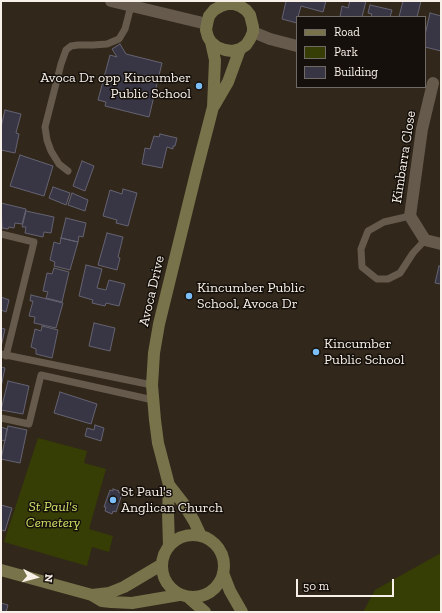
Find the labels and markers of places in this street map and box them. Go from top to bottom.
place label: Avoca Dr opp Kincumber Public School [40,70,191,102]
marker: Avoca Dr opp Kincumber Public School [194,81,204,91]
place label: Kincumber Public School, Avoca Dr [197,280,305,312]
marker: Kincumber Public School, Avoca Dr [184,291,194,301]
place label: Kincumber Public School [324,336,405,368]
marker: Kincumber Public School [311,347,321,357]
place label: St Paul's Anglican Church [121,484,223,516]
marker: St Paul's Anglican Church [108,495,118,505]

